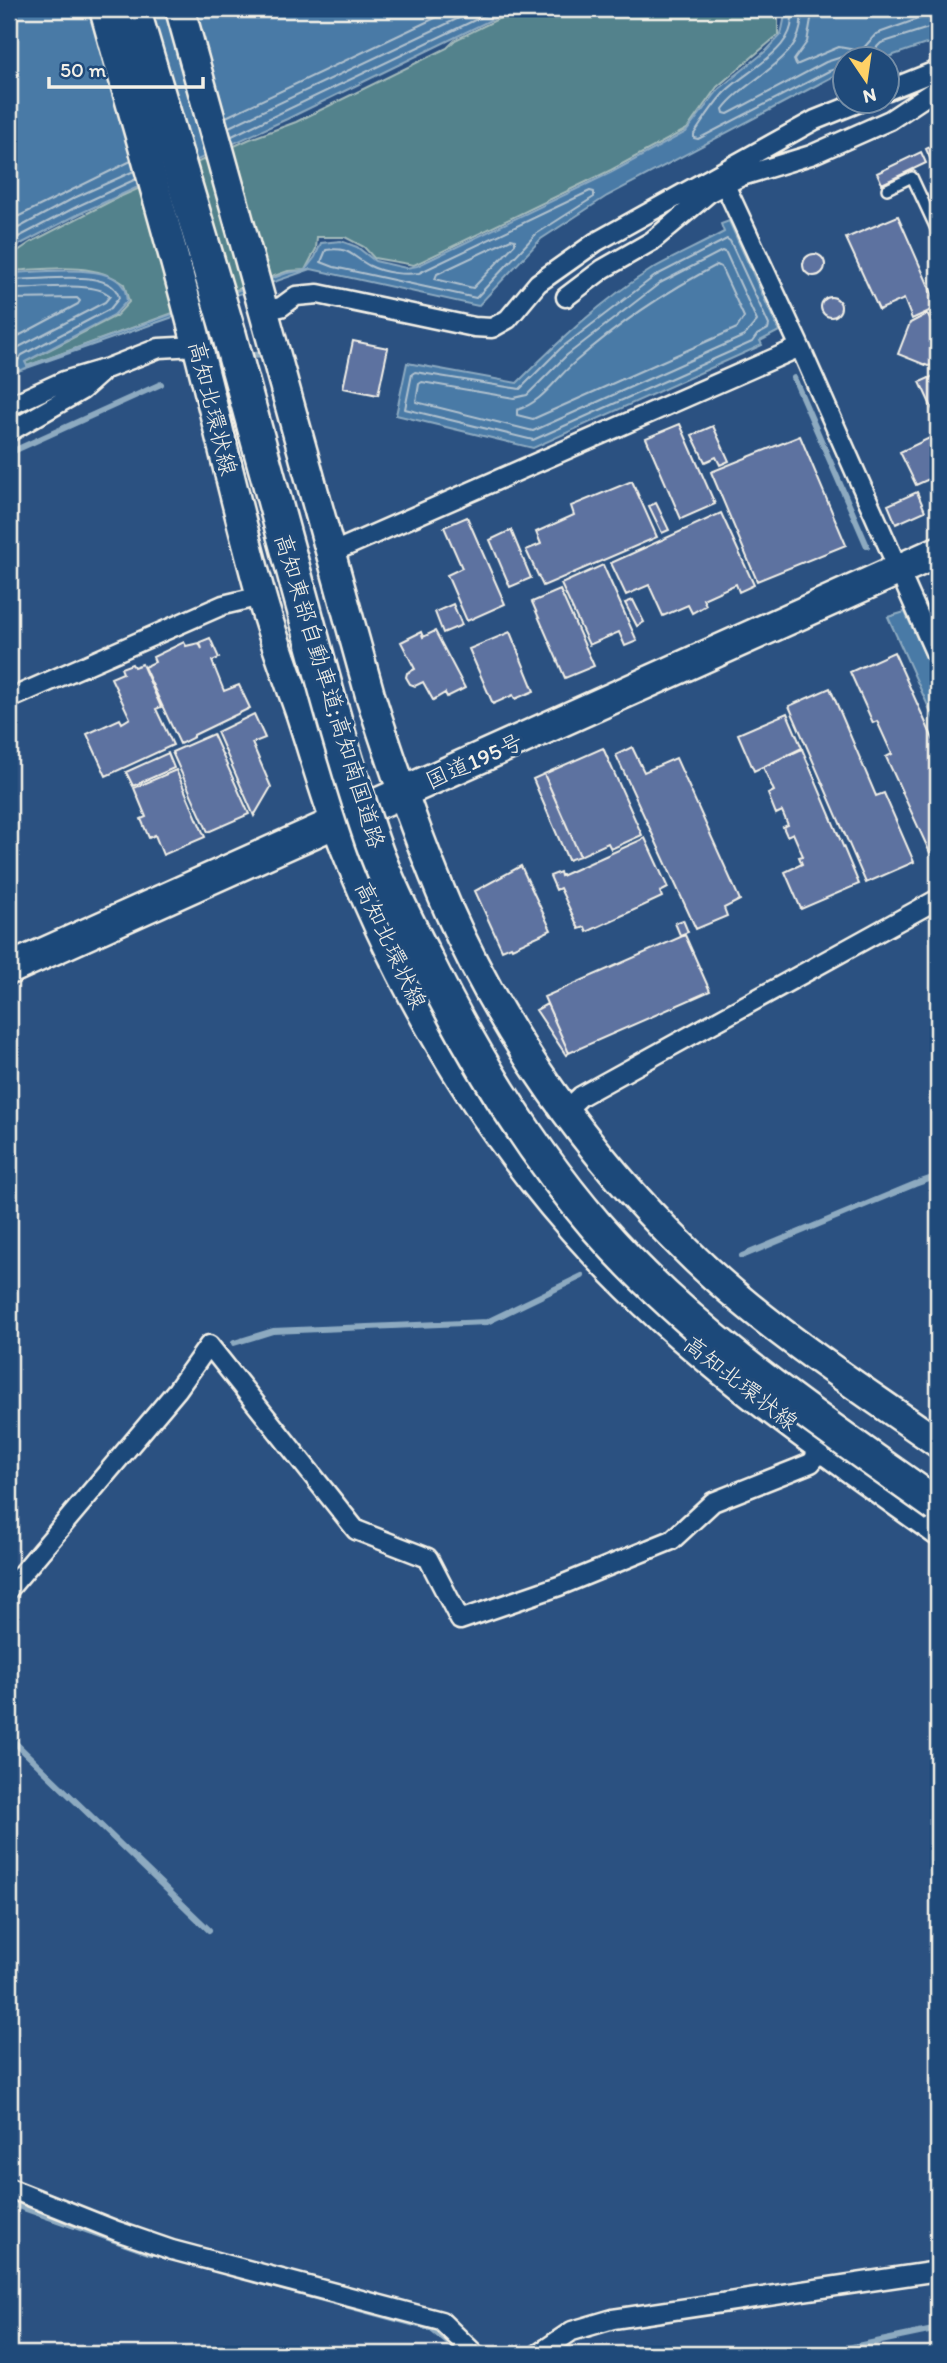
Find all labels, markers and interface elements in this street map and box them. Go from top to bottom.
scale bar [49,46,203,90]
north arrow [832,46,902,116]
text: 50 m [60,57,107,82]
text: N [861,83,879,109]
street label: 高知北環状線 [183,338,243,478]
street label: 高知東部自動車道;高知南国道路 [269,530,391,852]
street label: 国道195号 [421,727,527,795]
street label: 高知北環状線 [349,877,433,1013]
street label: 高知北環状線 [678,1329,804,1437]

